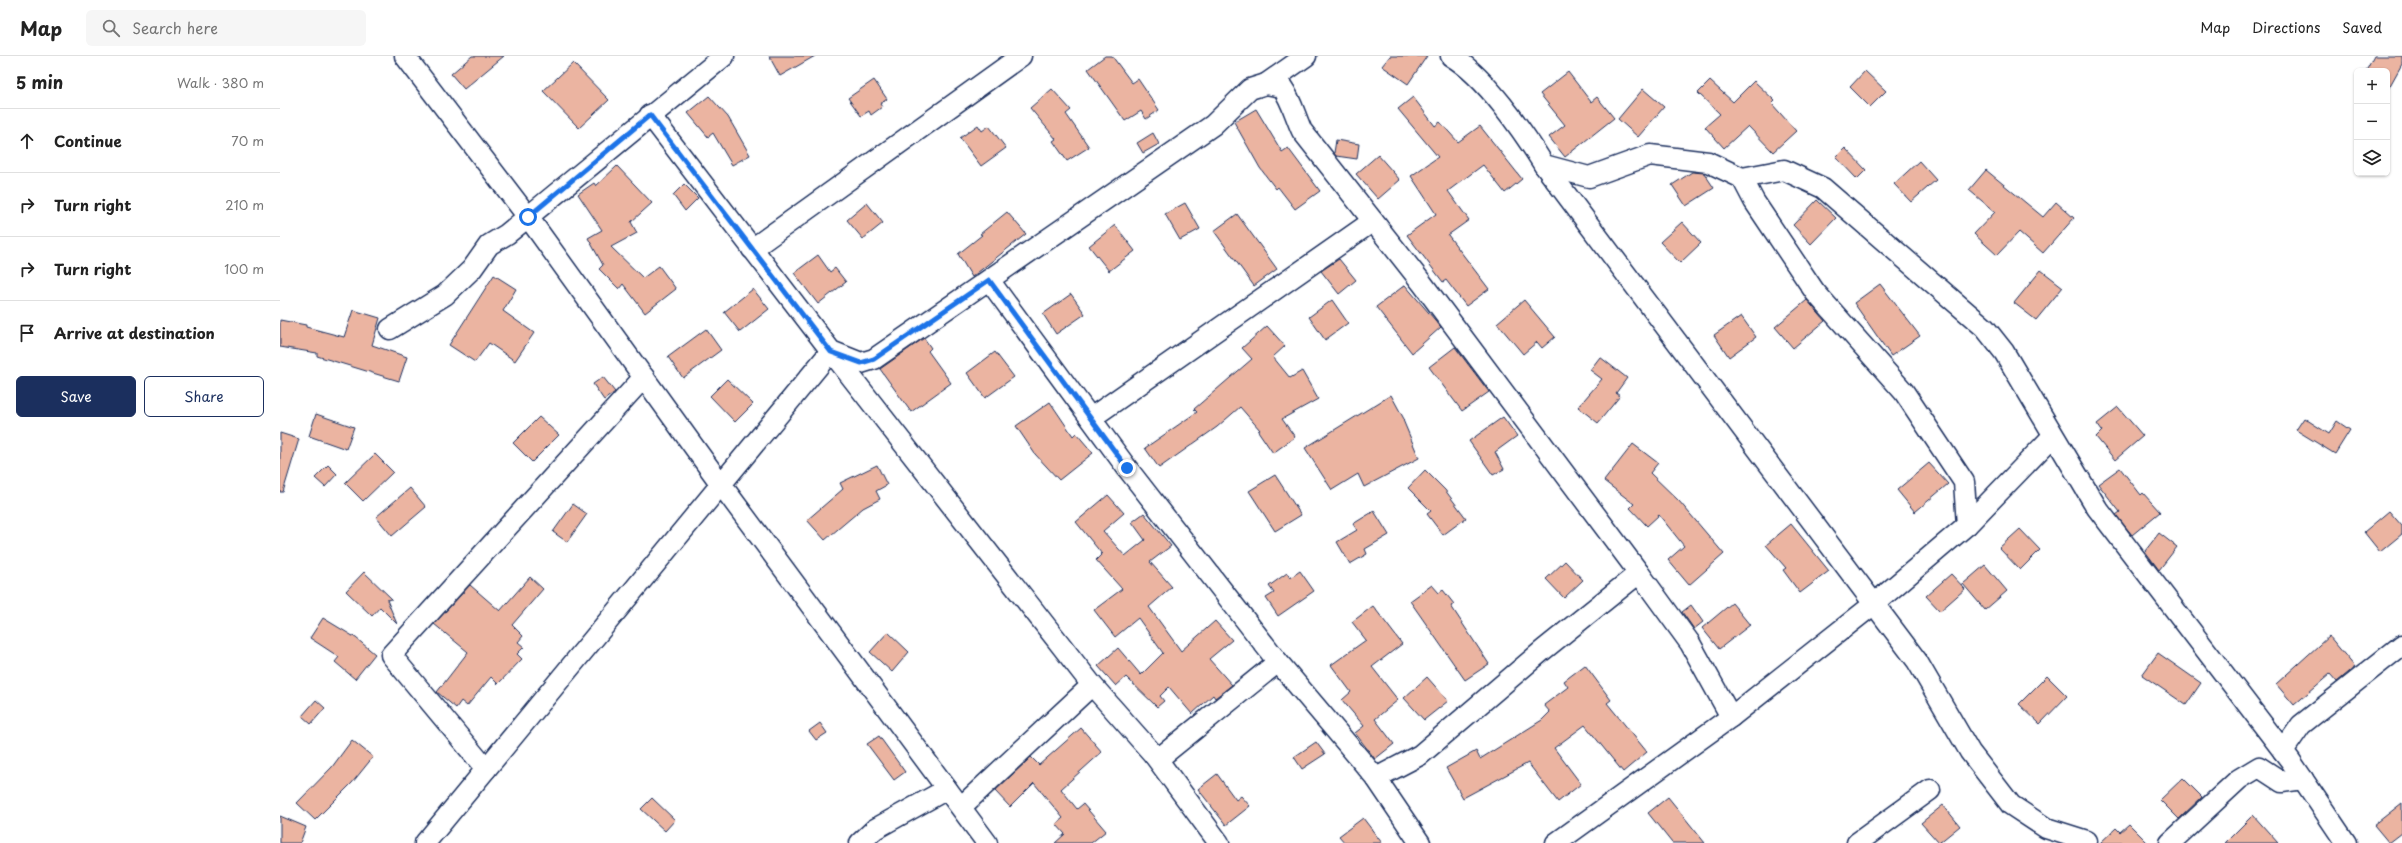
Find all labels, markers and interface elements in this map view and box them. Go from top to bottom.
search box [86,10,366,46]
text: Map [20,14,62,42]
text: Search here [132,16,218,39]
icon: search [100,17,122,39]
text: Map [2200,17,2230,38]
text: Directions [2252,17,2320,38]
text: Saved [2342,17,2382,38]
map controls [2354,68,2390,176]
button: + [2354,68,2390,104]
text: 5 min [16,69,63,95]
text: Walk · 380 m [177,73,264,92]
button: − [2354,104,2390,140]
text: Continue [54,129,122,152]
icon: ahead [16,130,38,152]
text: 70 m [231,131,264,150]
button: layers [2354,140,2390,176]
text: Turn right [54,193,131,216]
icon: right [16,194,38,216]
text: 210 m [225,195,264,214]
route start [519,208,537,226]
text: Turn right [54,257,131,280]
icon: right [16,258,38,280]
text: 100 m [224,259,264,278]
text: Arrive at destination [54,321,215,344]
icon: arrive [16,322,38,344]
button: Save [16,376,136,417]
button: Share [144,376,264,417]
route end [1118,459,1136,477]

